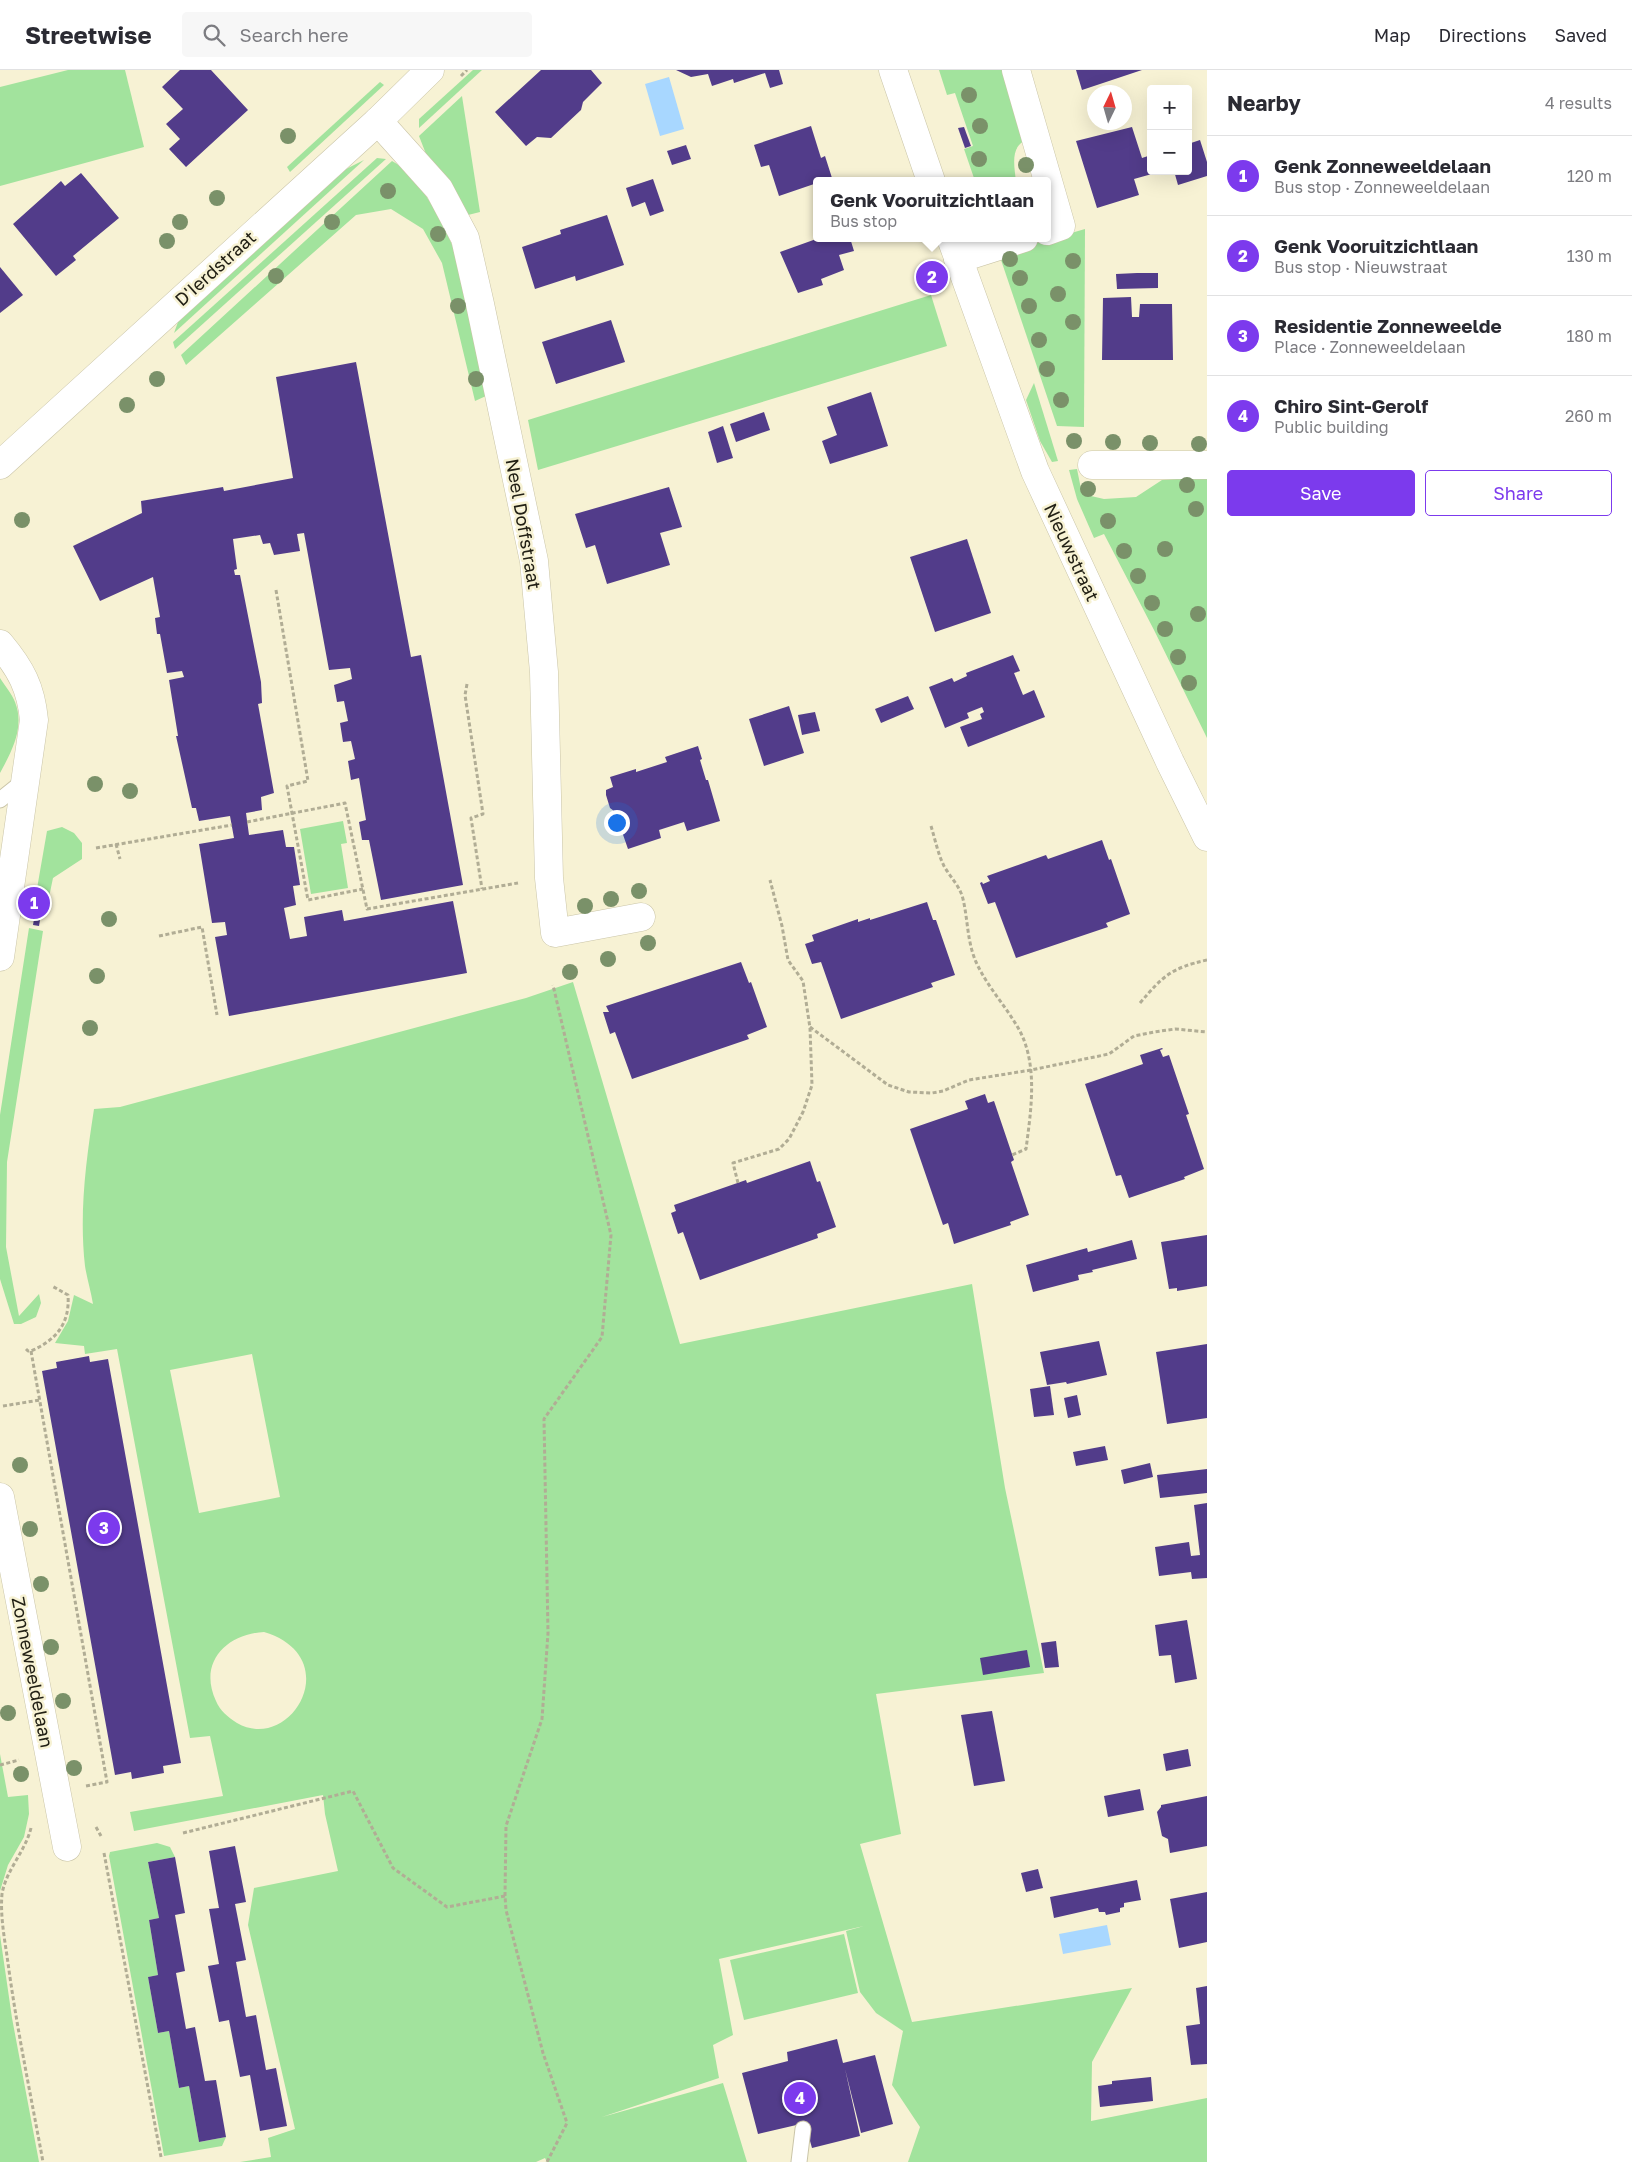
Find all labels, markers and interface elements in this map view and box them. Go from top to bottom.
search box [182,12,532,57]
text: Streetwise [25,20,152,49]
icon: search [200,21,228,49]
text: Search here [240,23,348,46]
text: Map [1374,24,1410,46]
text: Directions [1438,24,1526,46]
text: Saved [1554,24,1607,46]
north arrow [1087,85,1132,130]
map controls [1147,85,1192,175]
button: + [1147,85,1192,130]
text: Nearby [1227,90,1301,116]
text: 4 results [1545,93,1612,113]
button: − [1147,130,1192,175]
text: Genk Zonneweeldelaan [1274,154,1491,177]
text: 1 [1239,166,1247,186]
text: 120 m [1567,166,1612,186]
popup [813,177,1051,242]
text: Bus stop · Zonneweeldelaan [1274,177,1490,197]
text: Genk Vooruitzichtlaan [830,188,1034,211]
text: Bus stop [830,211,897,231]
street label: D'Ierdstraat [170,226,260,310]
text: Genk Vooruitzichtlaan [1274,234,1478,257]
text: 2 [1238,246,1248,266]
text: 130 m [1567,246,1612,266]
text: Bus stop · Nieuwstraat [1274,257,1448,277]
pin: 2 [916,258,948,296]
text: Residentie Zonneweelde [1274,314,1502,337]
text: 3 [1238,326,1248,346]
text: 180 m [1566,326,1612,346]
text: Place · Zonneweeldelaan [1274,337,1466,357]
text: Chiro Sint-Gerolf [1274,394,1428,417]
text: 4 [1238,406,1248,426]
text: 260 m [1565,406,1612,426]
text: Public building [1274,417,1389,437]
street label: Neel Doffstraat [502,457,546,591]
button: Save [1227,470,1415,516]
button: Share [1425,470,1612,516]
street label: Nieuwstraat [1040,500,1104,604]
your location [604,810,630,836]
pin: 1 [18,884,50,922]
pin: 3 [88,1509,120,1547]
street label: Zonneweeldelaan [8,1595,58,1749]
pin: 4 [784,2079,816,2117]

